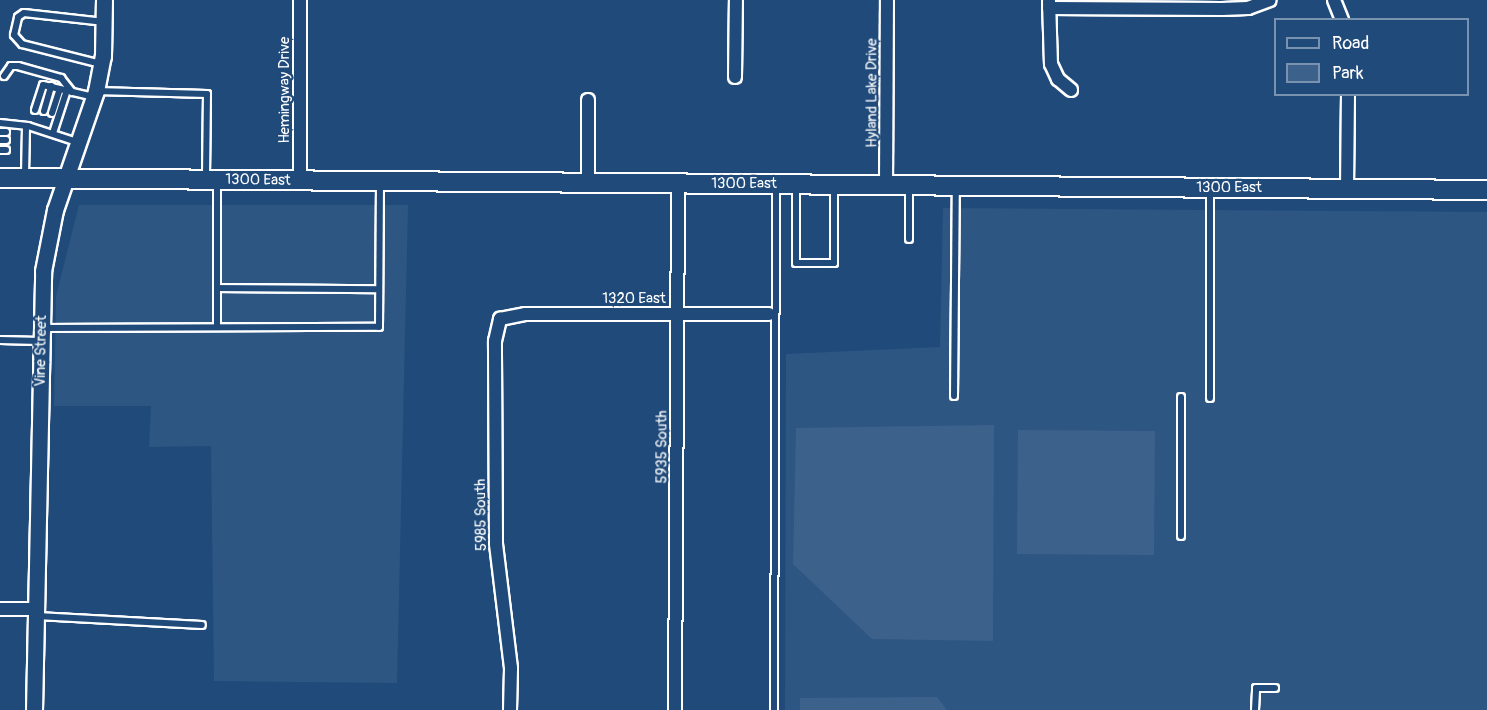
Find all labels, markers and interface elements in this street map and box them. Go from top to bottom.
legend [1274,18,1469,96]
text: Road [1332,32,1369,55]
street label: Hemingway Drive [276,37,294,143]
street label: Hyland Lake Drive [863,38,881,148]
text: Park [1332,62,1364,85]
street label: 1300 East [225,170,291,190]
street label: 1300 East [711,175,777,193]
street label: 1300 East [1196,179,1262,197]
street label: 1320 East [602,290,666,308]
street label: Vine Street [31,315,51,387]
street label: 5935 South [653,410,671,484]
street label: 5985 South [471,479,491,551]

